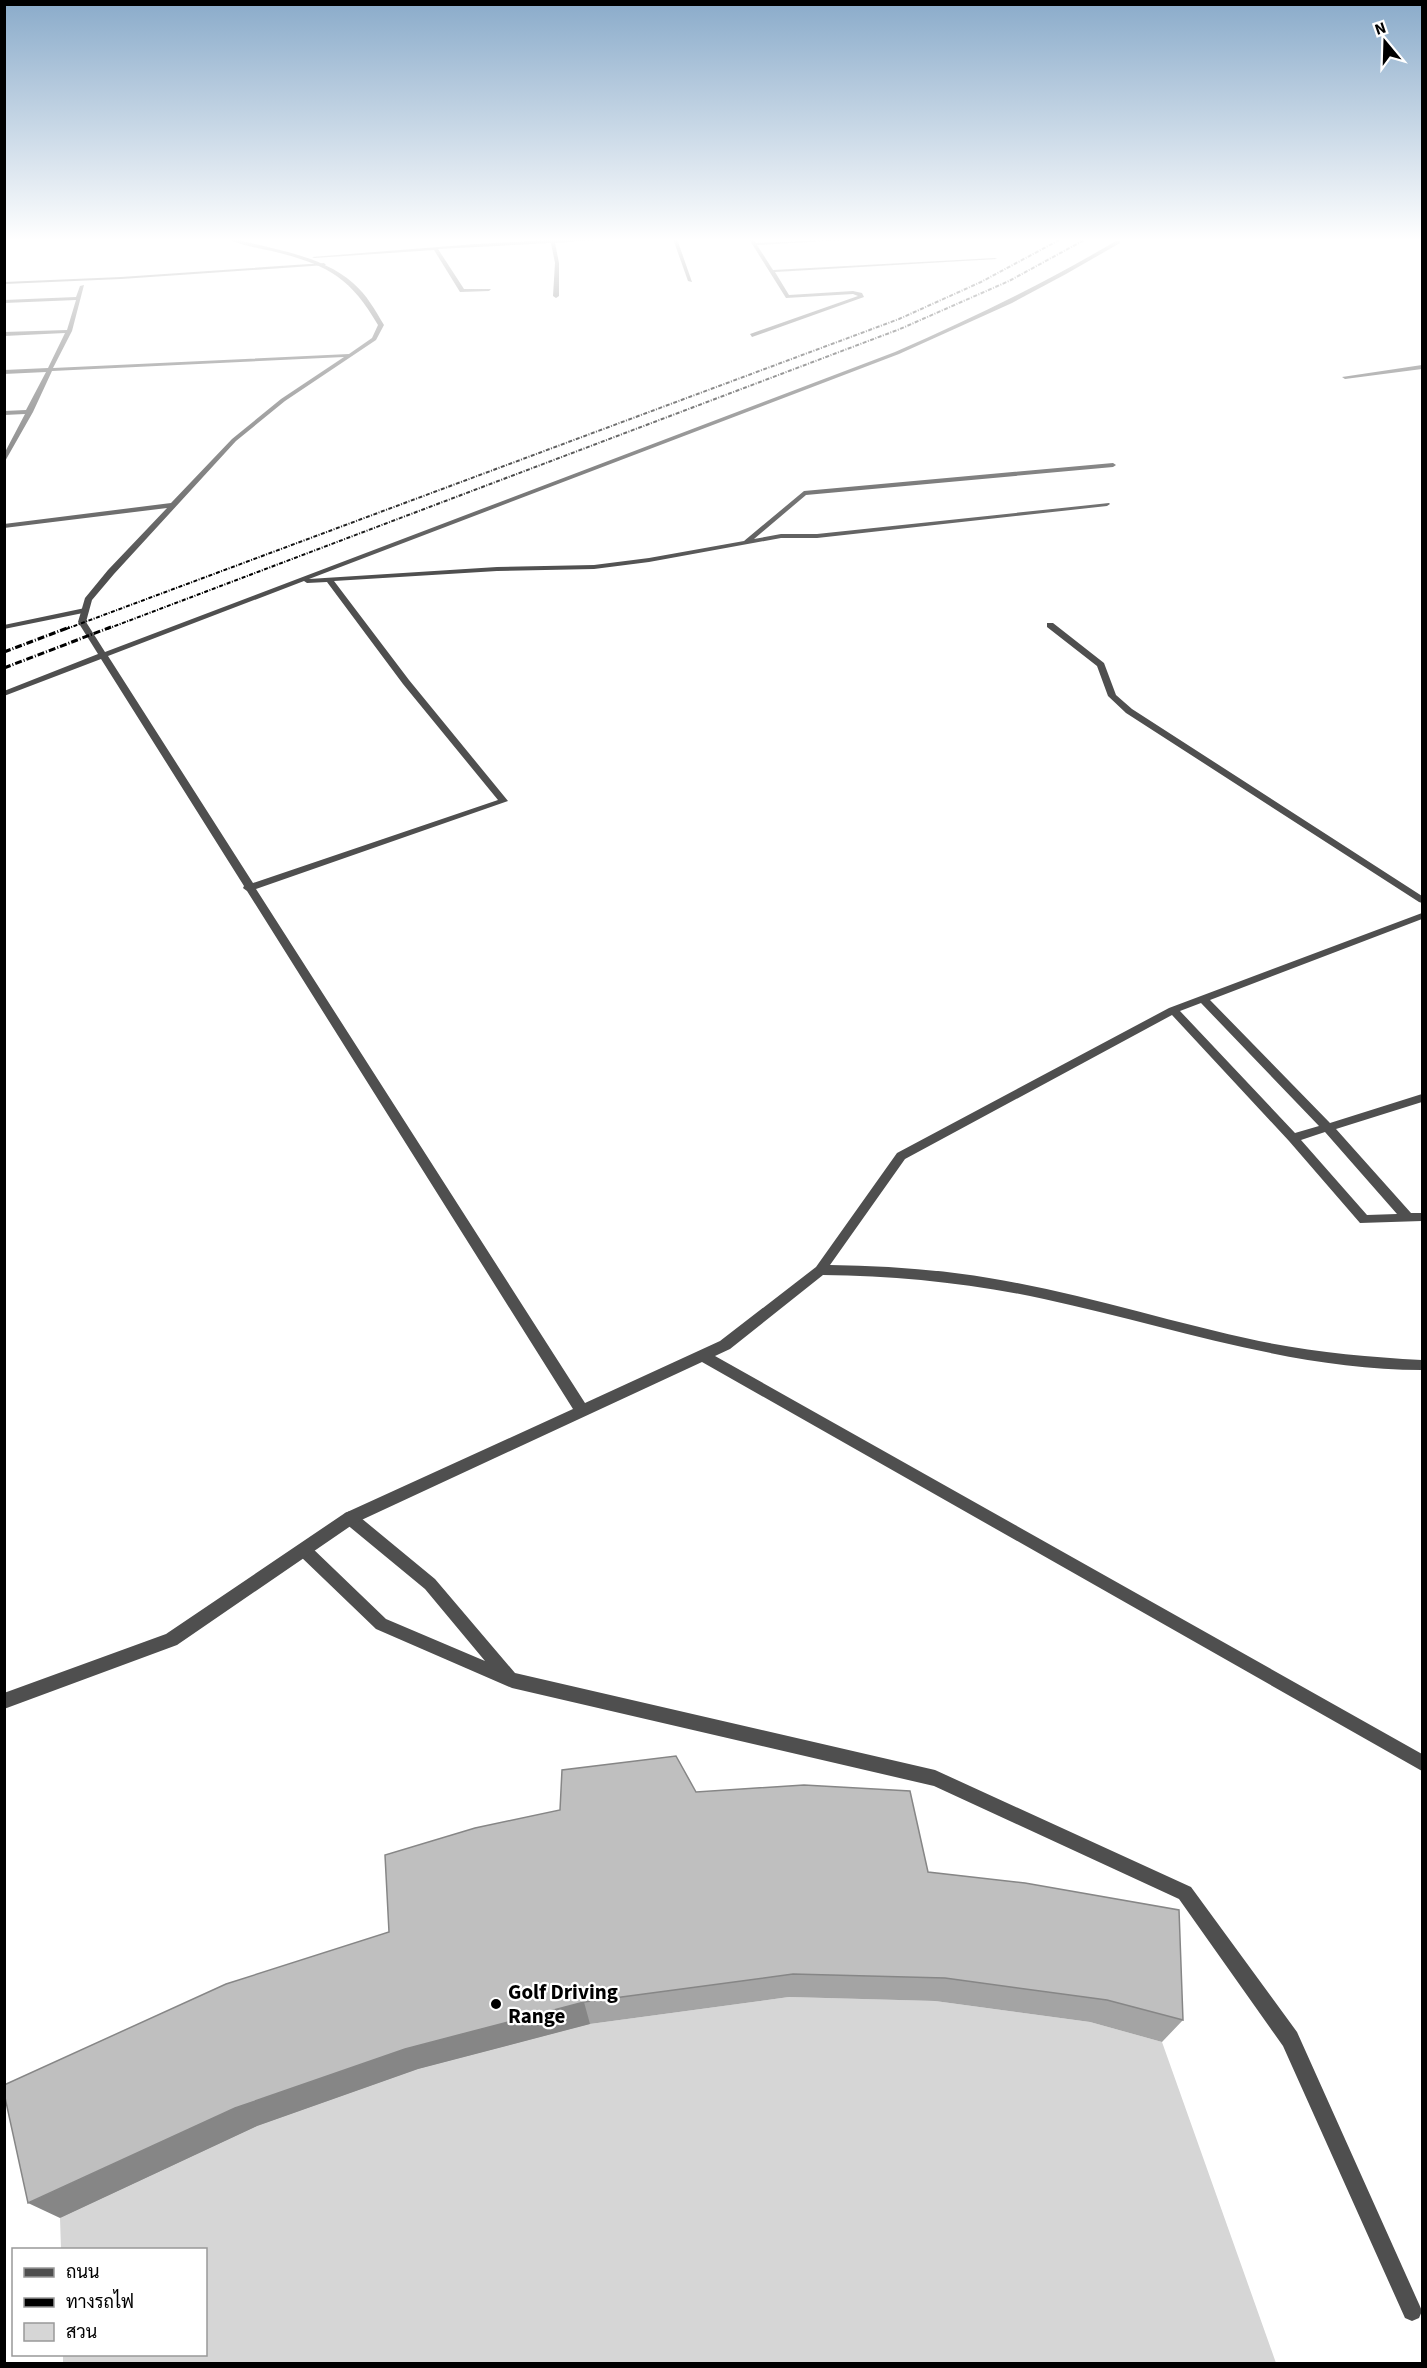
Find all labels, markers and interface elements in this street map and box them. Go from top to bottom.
north arrow [1355,12,1415,72]
text: N [1372,17,1389,41]
place label: Golf Driving Range [508,1977,618,2031]
marker: Golf Driving Range [489,1997,503,2011]
legend [12,2248,207,2356]
text: ถนน [66,2260,99,2285]
text: ทางรถไฟ [66,2289,134,2315]
text: สวน [66,2320,97,2345]

